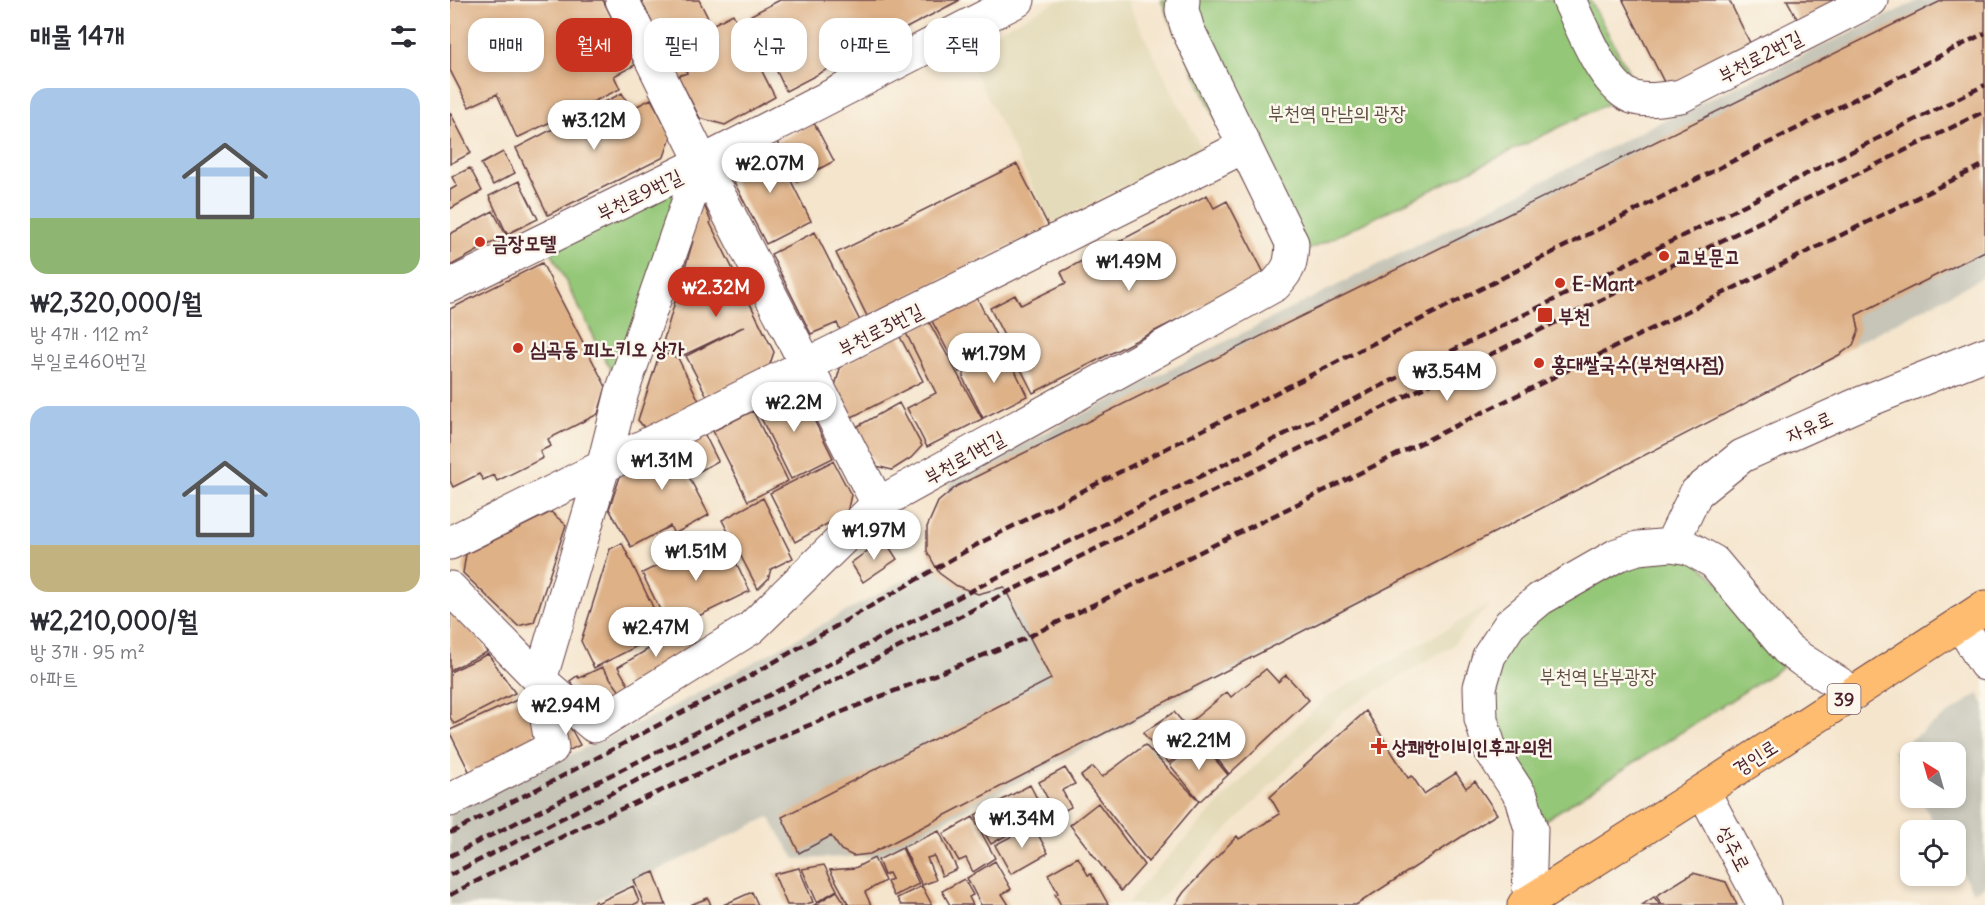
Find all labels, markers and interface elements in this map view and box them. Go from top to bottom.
chip: 매매 [468,18,544,72]
chip: 월세 [556,18,632,72]
chip: 필터 [644,18,719,72]
chip: 신규 [731,18,807,72]
chip: 아파트 [819,18,912,72]
chip: 주택 [924,18,1000,72]
text: 매물 14개 [30,19,124,52]
icon: filters [387,20,420,53]
street label: 부천로2번길 [1714,24,1806,88]
pin: ₩3.12M [545,100,643,151]
park label: 부천역 만남의 광장 [1268,100,1406,125]
text: ₩3.12M [562,107,626,132]
icon: home [171,127,279,235]
pin: ₩2.07M [721,143,819,194]
text: ₩2.07M [736,150,804,175]
street label: 부천로9번길 [592,163,686,225]
place label: 금장모텔 [492,230,556,255]
marker: 금장모텔 [473,235,487,249]
pin: ₩1.49M [1080,241,1178,292]
place label: 교보문고 [1676,244,1740,269]
text: ₩1.49M [1096,248,1162,273]
marker: 교보문고 [1657,249,1671,263]
pin: ₩2.32M [667,267,765,318]
place label: E-Mart [1572,271,1634,296]
text: ₩2.32M [682,274,750,299]
marker: E-Mart [1553,276,1567,290]
text: ₩2,320,000/월 [30,286,202,319]
street label: 부천로3번길 [833,297,927,361]
place label: 부천 [1558,303,1590,328]
marker: 부천 [1536,306,1554,324]
text: 방 4개 · 112 m² [30,321,149,346]
pin: ₩1.79M [945,333,1043,384]
place label: 심곡동 피노키오 상가 [530,336,685,361]
text: ₩1.79M [962,340,1026,365]
marker: 심곡동 피노키오 상가 [511,341,525,355]
text: 부일로460번길 [30,348,147,373]
pin: ₩3.54M [1398,351,1496,402]
place label: 홍대쌀국수(부천역사점) [1551,351,1724,376]
marker: 홍대쌀국수(부천역사점) [1532,356,1546,370]
text: ₩3.54M [1412,358,1482,383]
pin: ₩2.2M [752,382,836,433]
text: ₩2.2M [765,389,823,414]
street label: 자유로 [1782,405,1836,447]
street label: 부천로1번길 [919,425,1009,489]
pin: ₩1.31M [613,440,711,491]
icon: home [171,445,279,553]
text: ₩1.31M [631,447,693,472]
pin: ₩1.97M [825,510,923,561]
text: ₩1.97M [842,517,906,542]
pin: ₩1.51M [647,531,745,582]
text: ₩1.51M [665,538,727,563]
text: ₩2,210,000/월 [30,604,198,637]
pin: ₩2.47M [607,607,705,658]
text: ₩2.47M [622,614,690,639]
text: 방 3개 · 95 m² [30,639,145,664]
park label: 부천역 남부광장 [1539,663,1657,688]
text: 아파트 [30,666,78,691]
road number: 39 [1828,684,1860,714]
pin: ₩2.94M [517,685,615,736]
text: ₩2.94M [531,692,601,717]
pin: ₩2.21M [1150,720,1248,771]
text: ₩2.21M [1166,727,1232,752]
street label: 경인로 [1728,733,1782,781]
place label: 상쾌한이비인후과의원 [1392,734,1553,759]
marker: 상쾌한이비인후과의원 [1370,737,1388,755]
north arrow [1900,742,1966,808]
map controls [1900,742,1966,886]
pin: ₩1.34M [973,798,1071,849]
text: ₩1.34M [989,805,1055,830]
button: locate [1900,820,1966,886]
street label: 성주로 [1712,821,1756,875]

